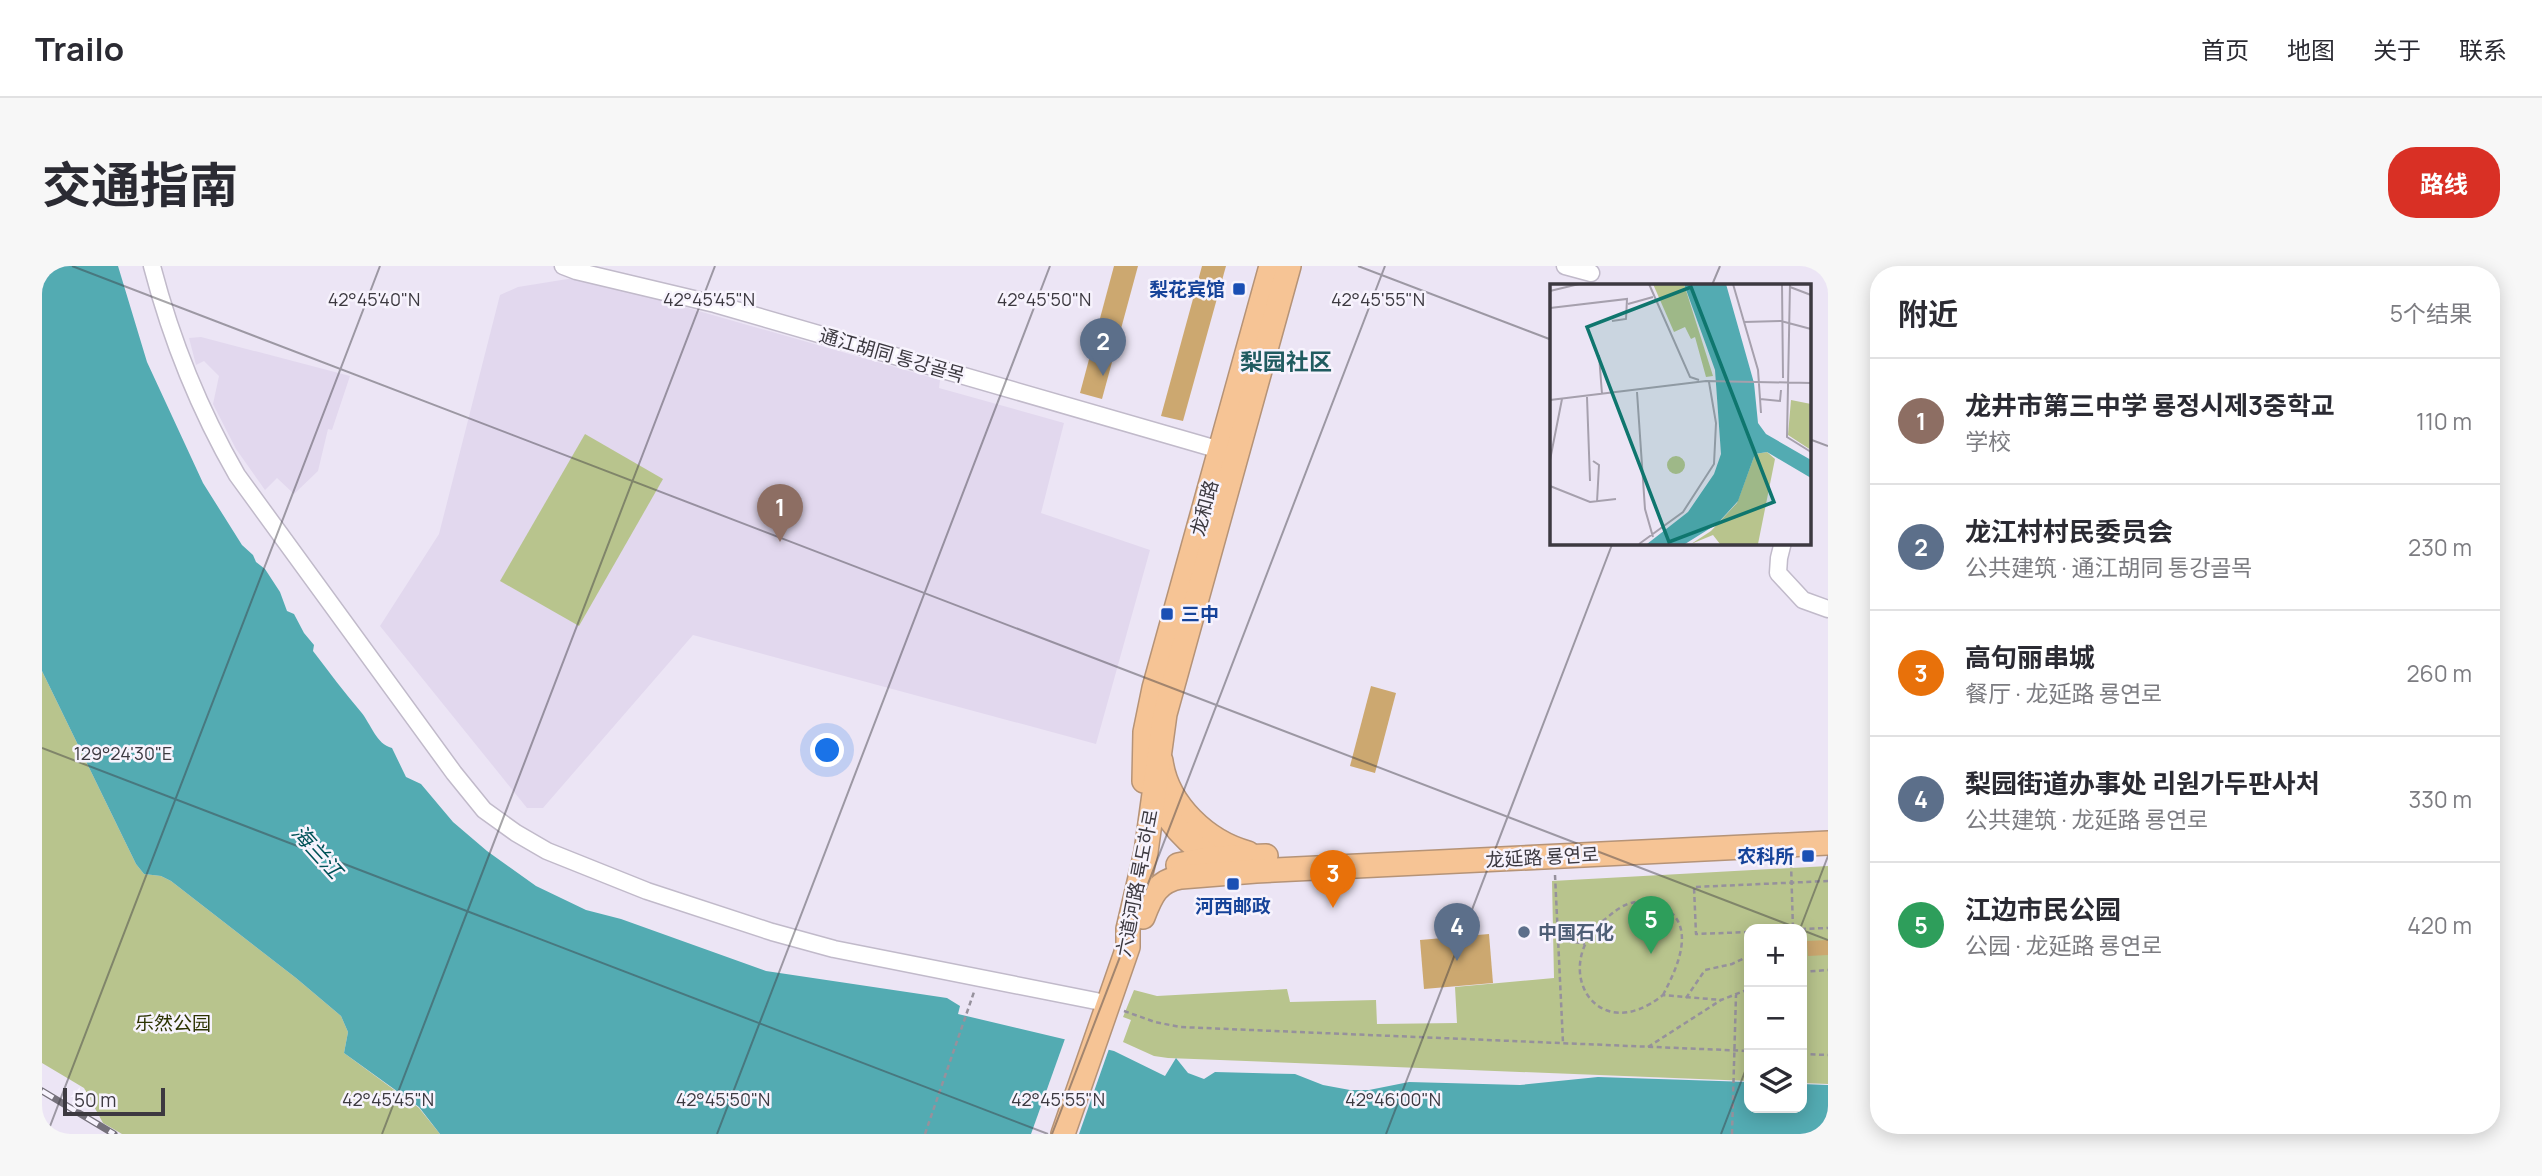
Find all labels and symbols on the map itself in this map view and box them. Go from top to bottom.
place label: 梨花宾馆 [1149,276,1225,302]
marker: 梨花宾馆 [1231,281,1247,297]
inset map [1550,284,1811,544]
text: 42°45'40"N [328,287,420,311]
text: 42°45'45"N [663,287,755,311]
text: 42°45'50"N [997,287,1091,311]
text: 42°45'55"N [1331,287,1425,311]
pin: 2 [1080,318,1126,376]
street label: 通江胡同 통강골목 [816,322,968,388]
district label: 梨园社区 [1240,345,1332,377]
street label: 龙和路 [1184,477,1224,539]
pin: 1 [757,484,803,542]
place label: 三中 [1181,601,1219,627]
marker: 三中 [1159,606,1175,622]
your location [810,733,844,767]
text: 129°24'30"E [74,741,172,765]
street label: 六道河路 륙도하로 [1110,807,1164,959]
water label: 海兰江 [286,819,351,886]
street label: 龙延路 룡연로 [1485,841,1599,873]
place label: 农科所 [1737,843,1794,869]
marker: 农科所 [1800,848,1816,864]
pin: 3 [1310,850,1356,908]
marker: 河西邮政 [1225,876,1241,892]
place label: 河西邮政 [1195,893,1271,919]
pin: 5 [1628,896,1674,954]
pin: 4 [1434,903,1480,961]
place label: 中国石化 [1538,919,1614,945]
marker: 中国石化 [1516,924,1532,940]
park label: 乐然公园 [135,1010,211,1036]
scale bar [63,1085,164,1117]
text: 42°45'45"N [342,1087,434,1111]
text: 42°45'50"N [676,1087,770,1111]
text: 42°45'55"N [1011,1087,1105,1111]
text: 42°46'00"N [1345,1087,1441,1111]

